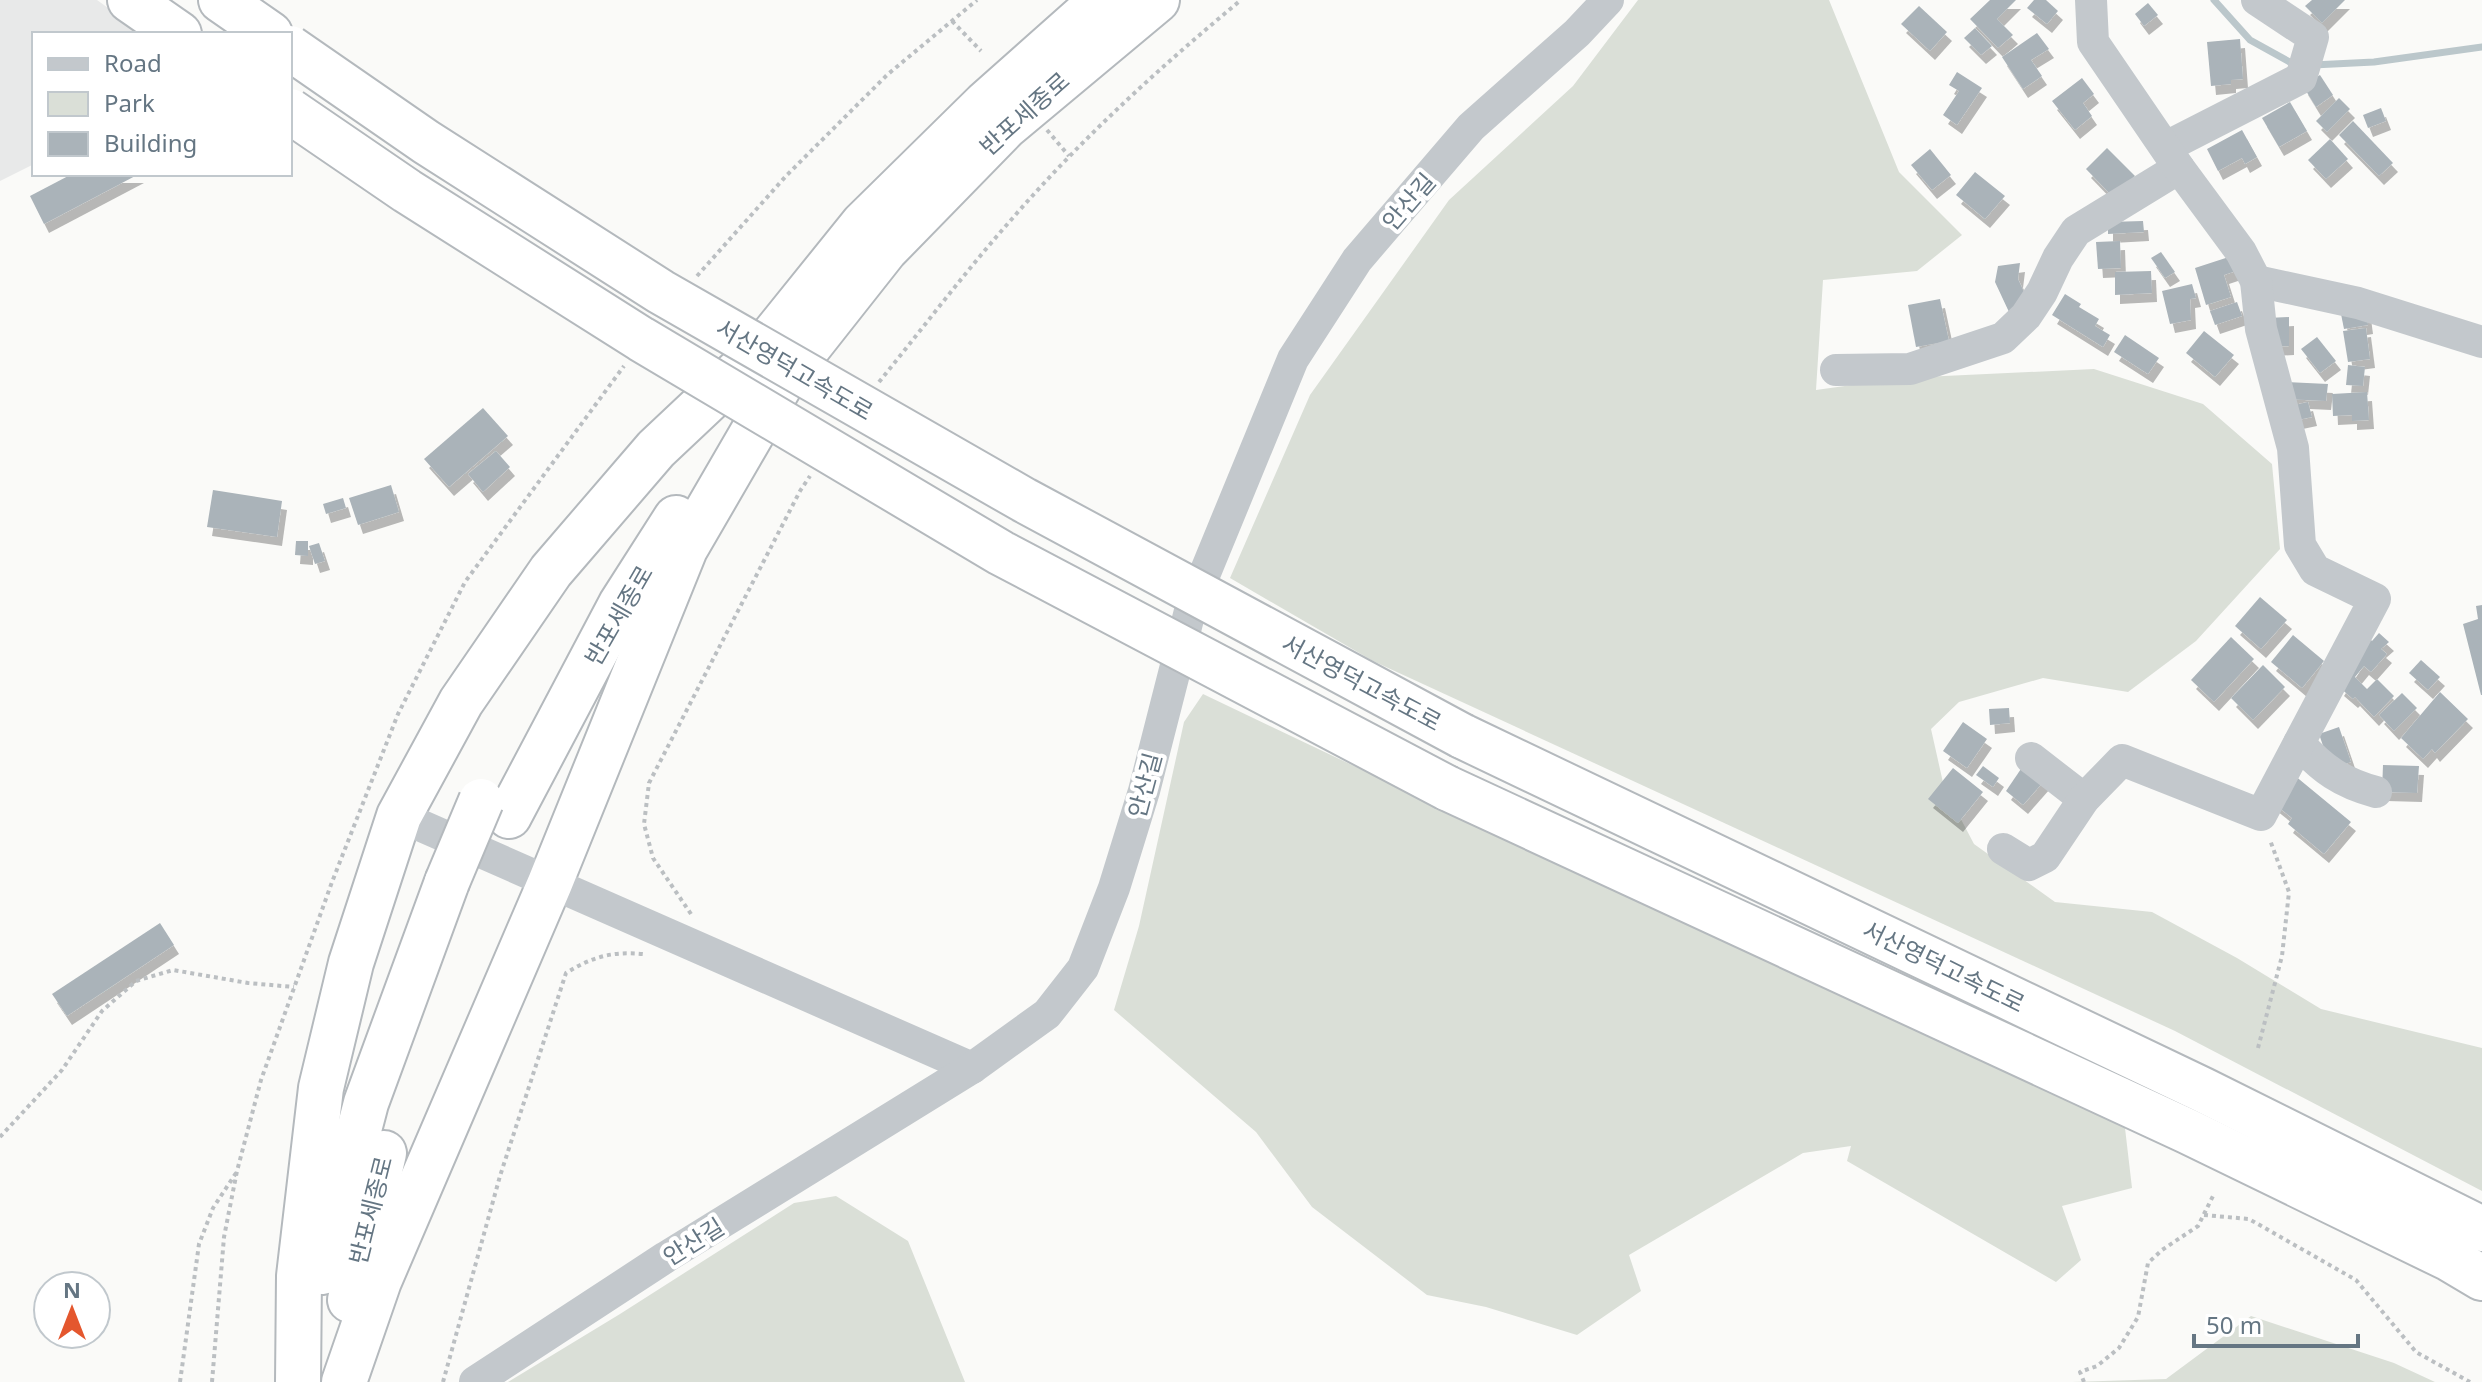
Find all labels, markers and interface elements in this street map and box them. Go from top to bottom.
legend [32,32,292,176]
text: Road [104,46,162,79]
street label: 반포세종로 [972,64,1076,162]
text: Park [104,86,155,119]
text: Building [104,126,197,159]
street label: 안산길 [1374,165,1442,237]
street label: 서산영덕고속도로 [710,311,880,427]
street label: 반포세종로 [576,559,660,671]
street label: 서산영덕고속도로 [1276,626,1448,738]
street label: 안산길 [1119,749,1169,821]
street label: 서산영덕고속도로 [1857,912,2031,1020]
street label: 반포세종로 [341,1152,399,1268]
street label: 안산길 [656,1209,730,1273]
north arrow [32,1270,112,1350]
text: N [63,1274,81,1304]
scale bar [2194,1298,2358,1348]
text: 50 m [2206,1308,2262,1341]

